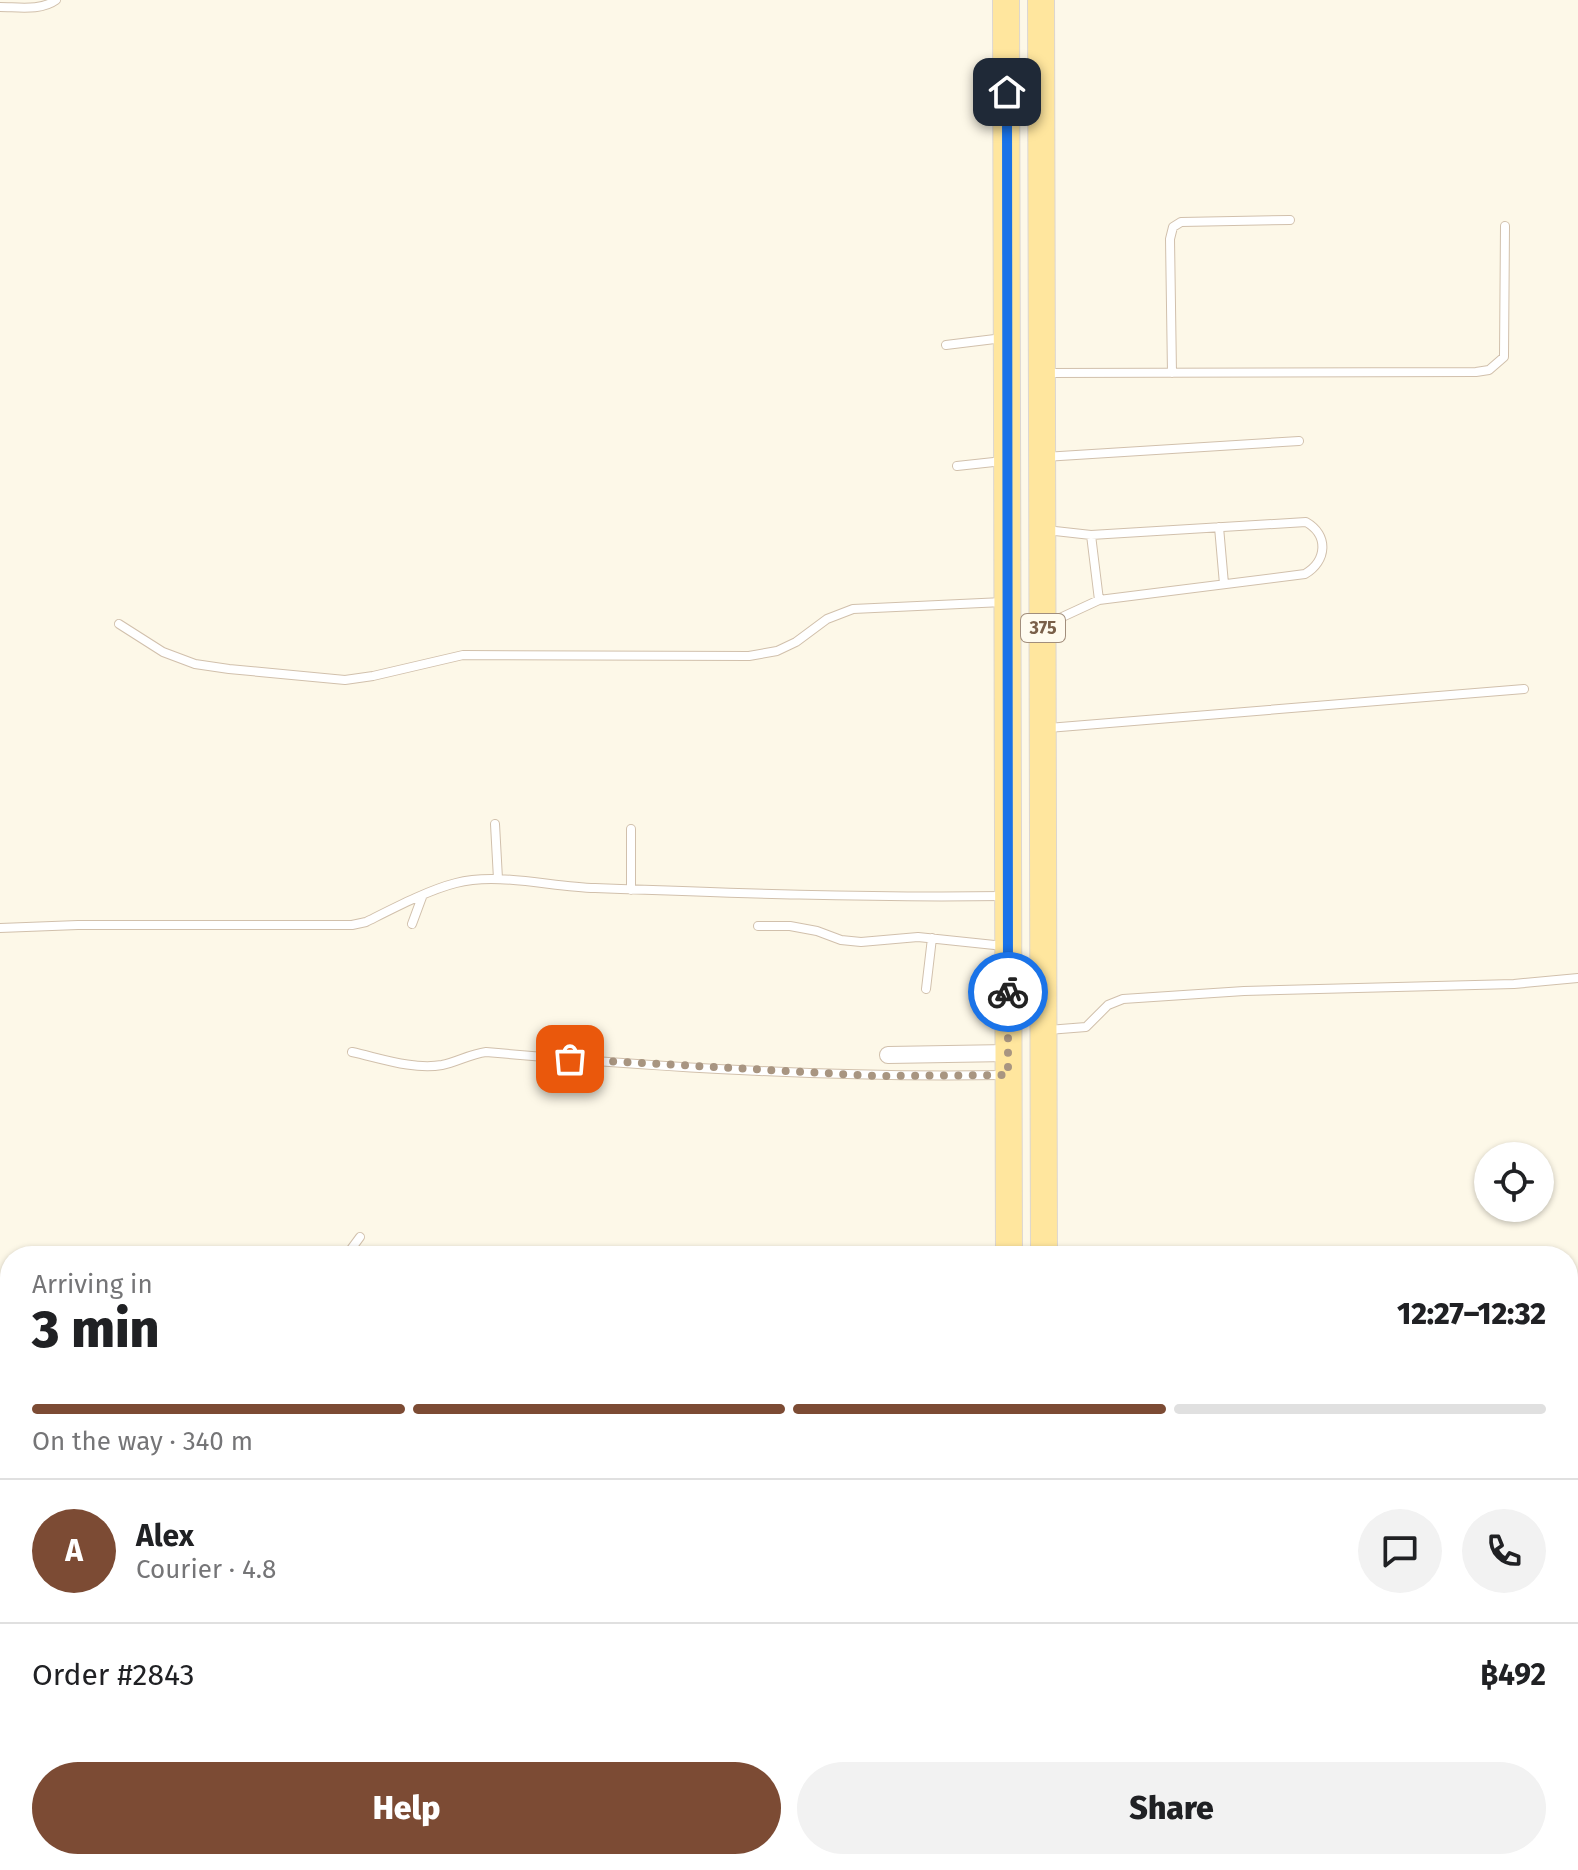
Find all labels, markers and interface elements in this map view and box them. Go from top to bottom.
pin [973,58,1041,126]
icon: home [985,70,1029,114]
road number: 375 [1021,614,1065,642]
courier [968,952,1048,1032]
icon: bike [986,970,1030,1014]
pin [536,1025,604,1093]
icon: bag [548,1037,592,1081]
map controls [1474,1142,1554,1222]
button: locate [1474,1142,1554,1222]
text: Arriving in [32,1269,153,1300]
text: 12:27–12:32 [1397,1296,1546,1332]
text: 3 min [32,1298,160,1361]
text: On the way · 340 m [32,1426,253,1457]
button: chat [1358,1509,1442,1593]
button: phone [1462,1509,1546,1593]
text: Alex [136,1518,194,1554]
text: A [65,1533,83,1569]
text: Courier · 4.8 [136,1554,276,1585]
text: Order #2843 [32,1657,194,1693]
text: ฿492 [1480,1657,1546,1693]
button: Help [32,1762,781,1854]
button: Share [797,1762,1546,1854]

